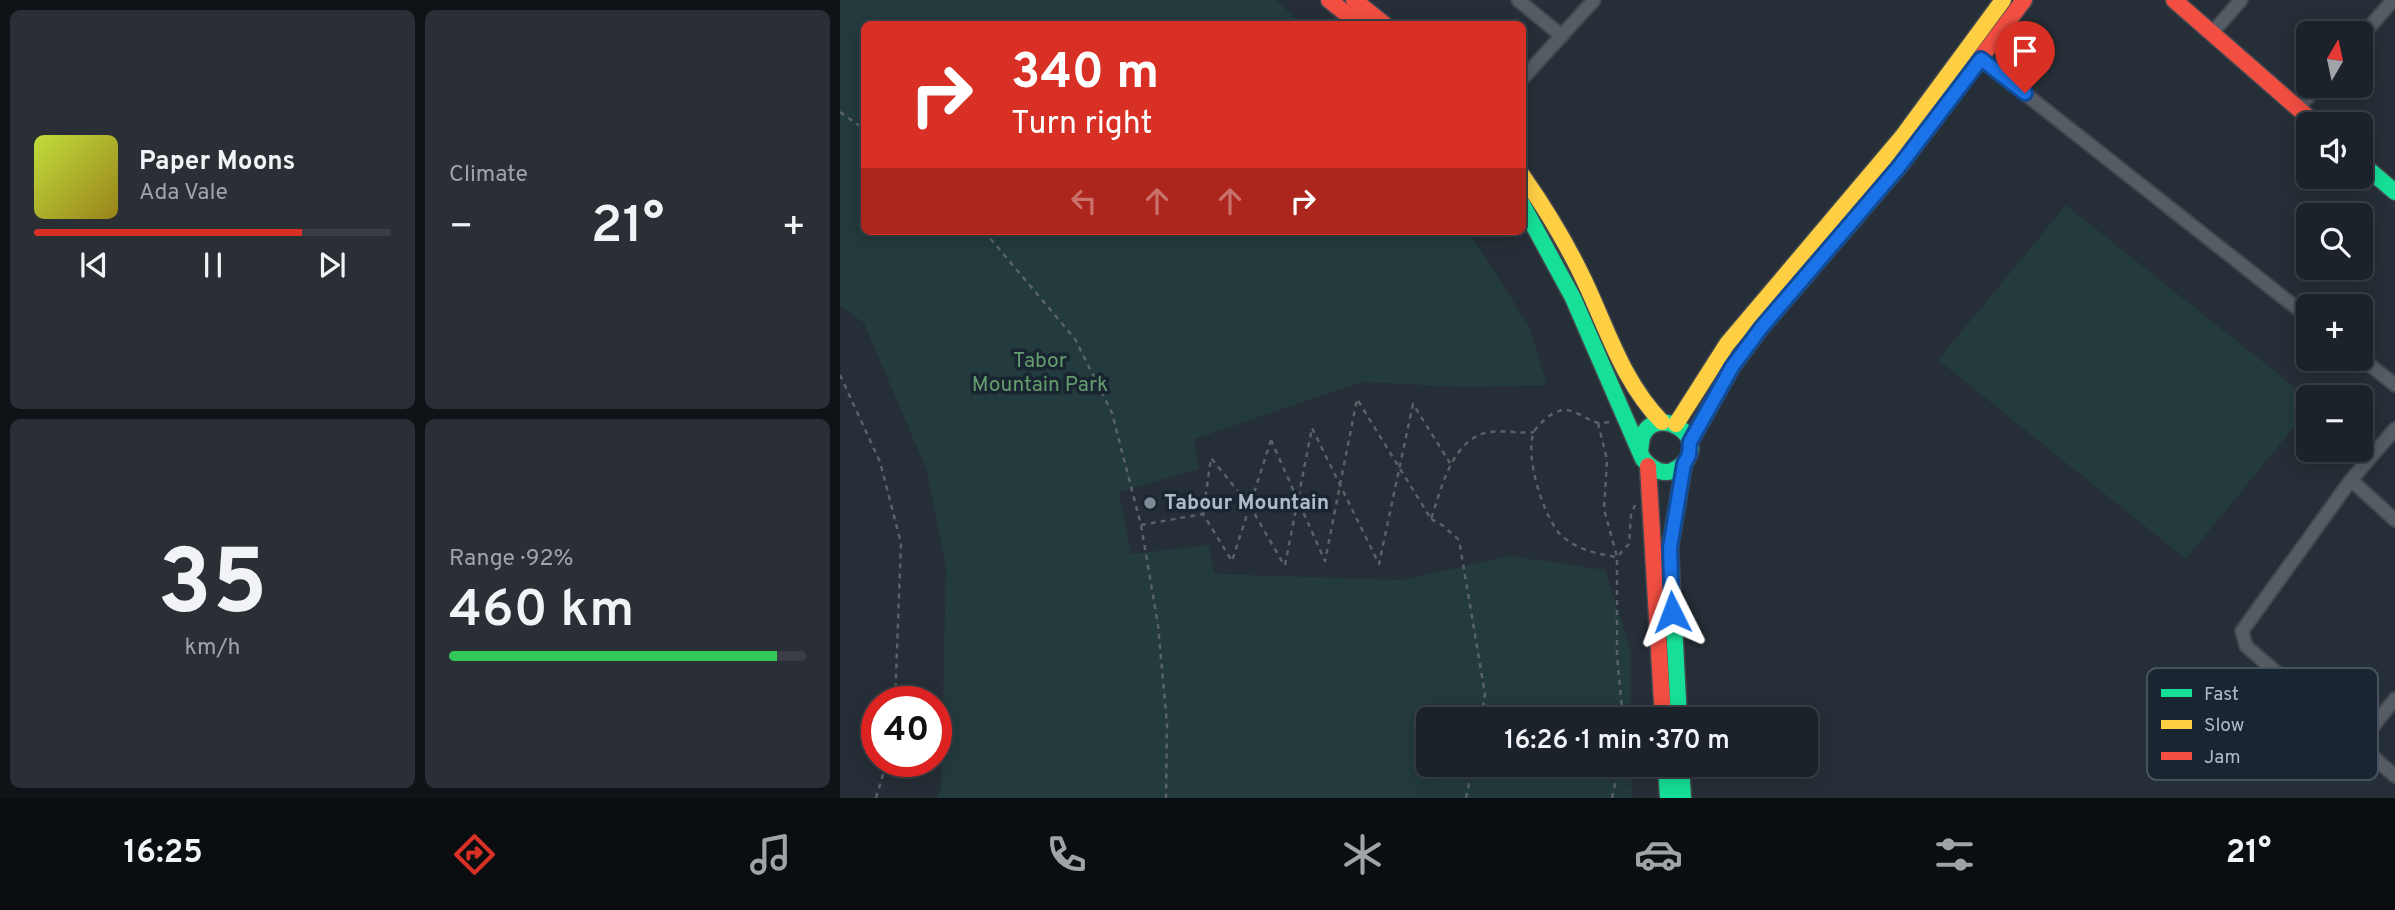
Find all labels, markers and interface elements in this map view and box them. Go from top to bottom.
pin [1995,21,2055,93]
north arrow [2296,21,2373,98]
map controls [2296,21,2373,462]
icon: arrive [2006,32,2044,70]
text: 340 m [1011,44,1159,106]
icon: right [896,49,987,140]
text: Turn right [1011,105,1153,145]
button: sound [2296,112,2373,189]
text: Paper Moons [139,146,295,179]
text: Climate [449,161,528,190]
text: Ada Vale [139,179,228,208]
icon: left [1065,182,1103,220]
icon: ahead [1138,182,1176,220]
icon: ahead [1211,182,1249,220]
icon: right [1284,182,1322,220]
text: 21° [591,195,664,261]
button: search [2296,203,2373,280]
text: − [449,204,474,253]
text: + [781,204,806,253]
icon: previous [75,246,113,284]
icon: pause [194,246,232,284]
icon: next [313,246,351,284]
button: + [2296,294,2373,371]
park label: Tabor Mountain Park [972,348,1108,399]
button: − [2296,385,2373,462]
place label: Tabour Mountain [1164,490,1329,517]
marker: Tabour Mountain [1142,495,1158,511]
text: 35 [157,531,268,646]
text: Range · 92% [449,545,574,574]
position arrow [1635,575,1709,649]
text: 460 km [449,579,634,645]
text: km/h [185,634,240,663]
legend [2147,668,2378,780]
text: Fast [2204,683,2239,707]
speed limit sign: 40 [861,686,952,777]
text: Slow [2204,714,2244,738]
text: 16:26 · 1 min · 370 m [1504,725,1730,758]
text: Jam [2204,746,2241,770]
icon: directions [450,830,499,879]
icon: music [746,830,795,879]
icon: phone [1042,830,1091,879]
icon: climate [1338,830,1387,879]
icon: car [1634,830,1683,879]
icon: filters [1930,830,1979,879]
text: 16:25 [123,834,203,874]
text: 21° [2226,834,2271,874]

